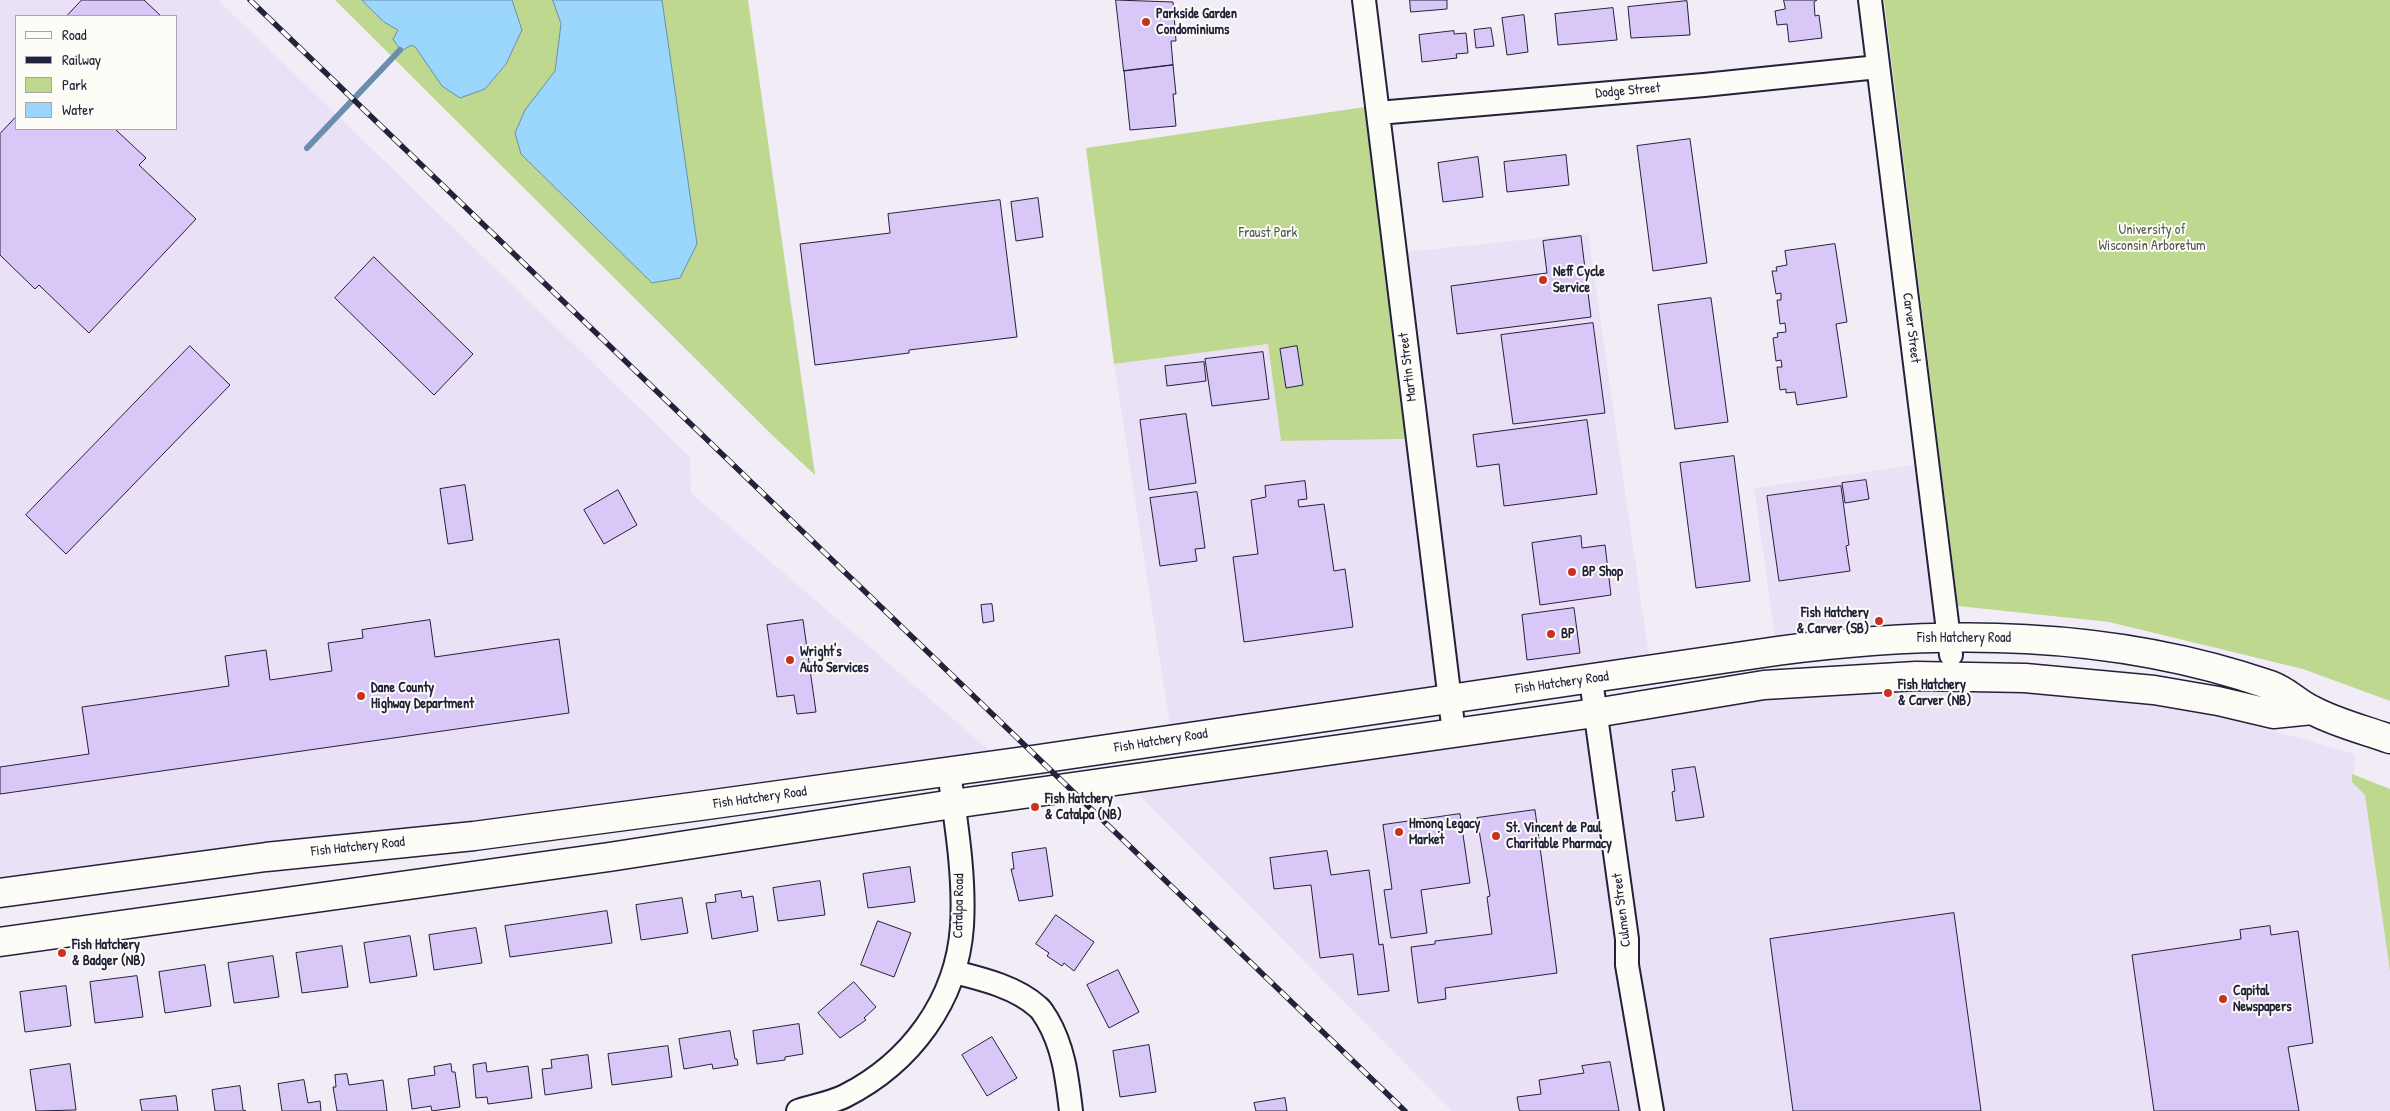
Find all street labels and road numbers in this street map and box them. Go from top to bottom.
street label: Dodge Street [1595,80,1661,102]
street label: Carver Street [1898,292,1924,364]
street label: Martin Street [1395,332,1421,402]
street label: Fish Hatchery Road [1917,630,2011,646]
street label: Fish Hatchery Road [1514,668,1610,698]
street label: Fish Hatchery Road [1113,725,1209,757]
street label: Fish Hatchery Road [712,783,808,813]
street label: Fish Hatchery Road [310,834,406,860]
street label: Culmen Street [1609,872,1635,948]
street label: Catalpa Road [950,873,968,939]

